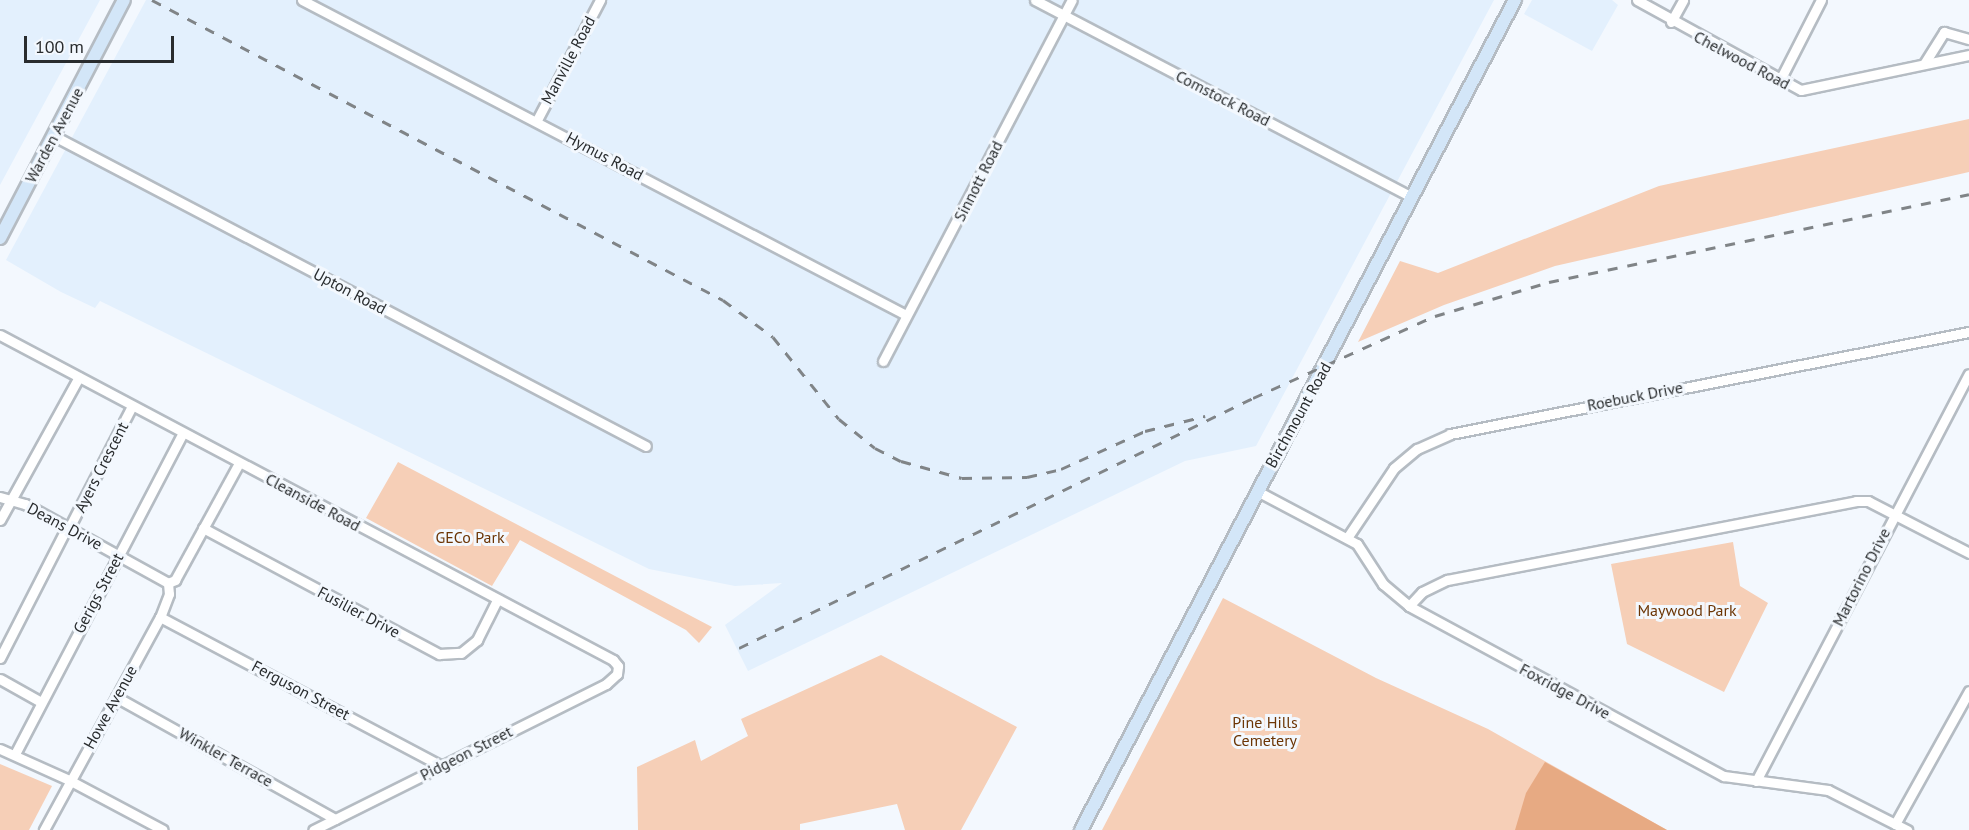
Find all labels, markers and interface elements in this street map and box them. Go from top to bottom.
street label: Manville Road [537,13,599,107]
scale bar [27,24,177,62]
street label: Chelwood Road [1691,27,1793,93]
text: 100 m [35,35,84,58]
street label: Comstock Road [1172,66,1274,130]
street label: Warden Avenue [21,84,87,186]
street label: Hymus Road [563,128,647,184]
street label: Sinnott Road [950,138,1006,224]
street label: Upton Road [310,264,390,318]
street label: Birchmount Road [1261,359,1335,471]
street label: Roebuck Drive [1585,377,1685,415]
street label: Ayers Crescent [70,419,132,515]
street label: Cleanside Road [262,469,364,535]
street label: Deans Drive [24,498,106,554]
street label: Martorino Drive [1828,525,1894,629]
park label: GECo Park [435,527,505,547]
street label: Gerigs Street [69,550,127,636]
street label: Fusilier Drive [315,582,403,642]
park label: Maywood Park [1637,600,1737,620]
street label: Ferguson Street [249,656,353,724]
street label: Foxridge Drive [1516,659,1614,723]
street label: Howe Avenue [79,662,141,752]
park label: Pine Hills Cemetery [1232,712,1298,750]
street label: Pidgeon Street [417,722,515,784]
street label: Winkler Terrace [175,723,277,791]

